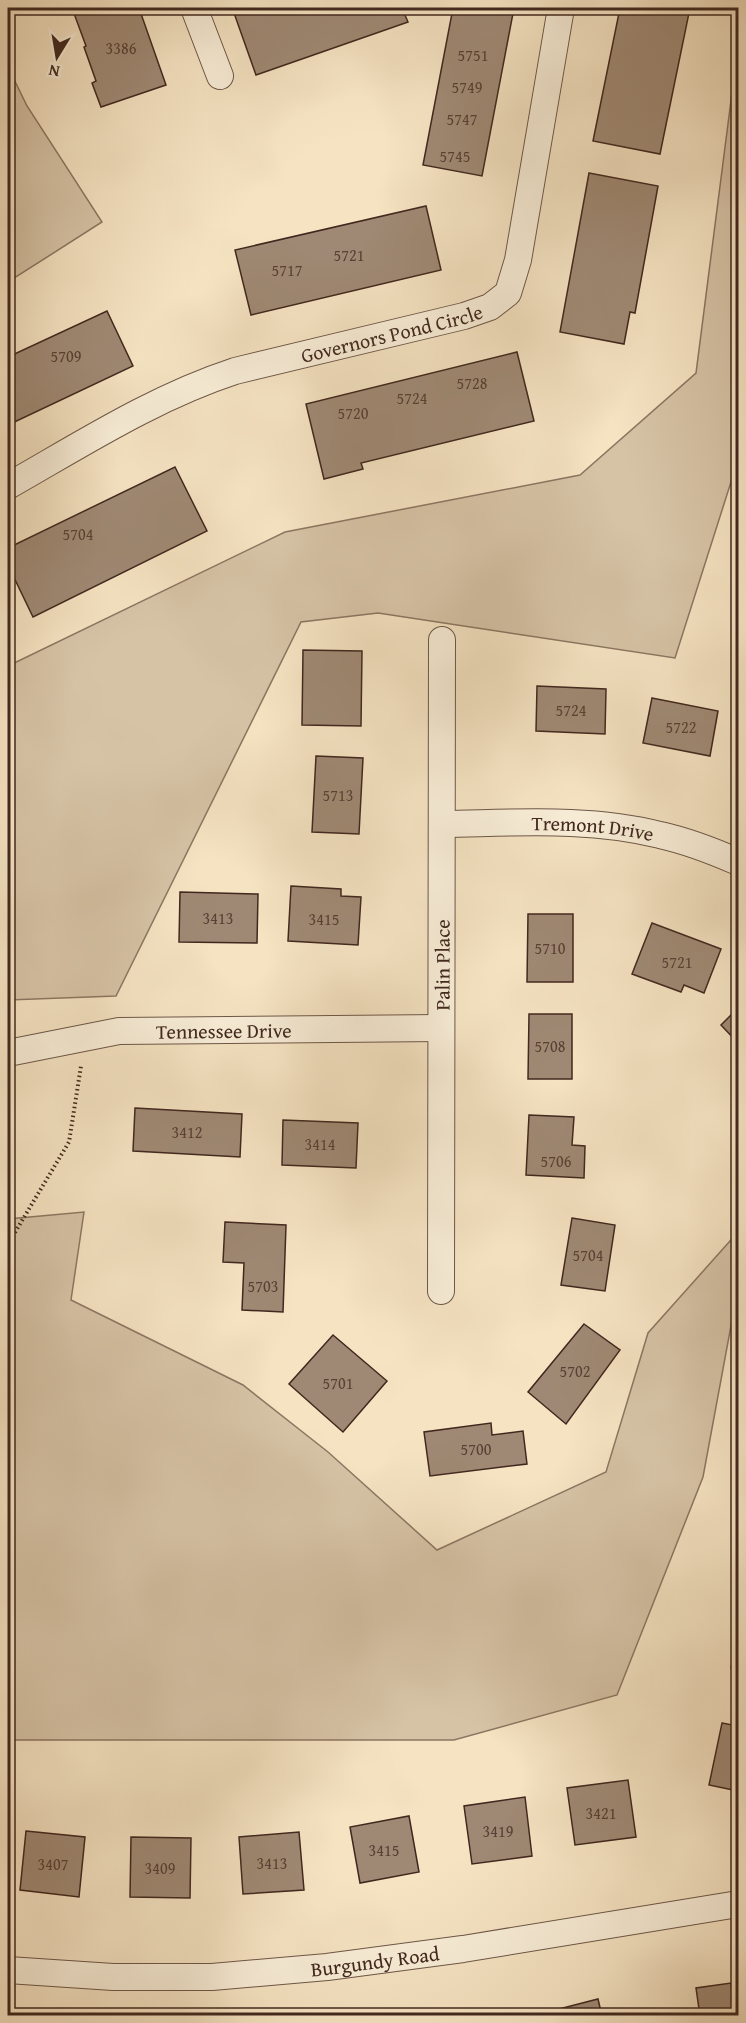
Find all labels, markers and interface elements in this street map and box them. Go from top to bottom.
north arrow [27,27,87,87]
house number: 3386 [106,36,137,60]
house number: 5751 [458,43,488,67]
text: N [46,59,62,85]
house number: 5749 [452,75,483,99]
house number: 5747 [447,107,478,131]
house number: 5745 [440,144,470,168]
house number: 5721 [334,243,364,267]
house number: 5717 [272,258,303,282]
street label: Governors Pond Circle [298,296,486,369]
house number: 5709 [51,344,82,368]
house number: 5728 [457,371,488,395]
house number: 5724 [397,386,428,410]
house number: 5720 [338,401,369,425]
house number: 5704 [63,522,94,546]
house number: 5724 [556,698,587,722]
house number: 5722 [666,715,696,739]
house number: 5713 [323,783,353,807]
street label: Tremont Drive [532,808,657,848]
house number: 3413 [203,906,233,930]
house number: 3415 [309,907,339,931]
street label: Palin Place [427,919,456,1011]
house number: 5710 [535,936,566,960]
house number: 5721 [662,950,692,974]
street label: Tennessee Drive [156,1015,292,1045]
house number: 5708 [535,1034,566,1058]
house number: 3412 [172,1120,202,1144]
house number: 3414 [305,1132,336,1156]
house number: 5706 [541,1149,572,1173]
house number: 5704 [573,1243,604,1267]
house number: 5703 [248,1274,278,1298]
house number: 5702 [560,1359,590,1383]
house number: 5701 [323,1371,353,1395]
house number: 5700 [461,1437,492,1461]
house number: 3421 [586,1801,616,1825]
house number: 3419 [483,1819,514,1843]
house number: 3415 [369,1838,399,1862]
house number: 3413 [257,1851,287,1875]
house number: 3407 [38,1852,69,1876]
house number: 3409 [145,1856,176,1880]
street label: Burgundy Road [309,1938,441,1983]

